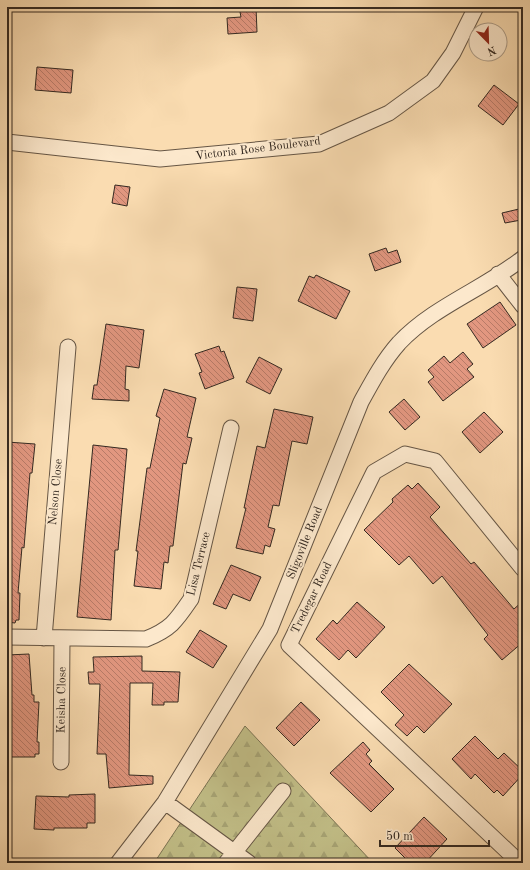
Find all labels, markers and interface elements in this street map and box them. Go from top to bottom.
north arrow [468,22,508,62]
text: N [485,43,497,57]
street label: Victoria Rose Boulevard [195,135,321,163]
street label: Nelson Close [47,458,65,526]
street label: Sligoville Road [285,505,325,581]
street label: Lisa Terrace [185,530,213,597]
street label: Tredegar Road [289,560,335,636]
street label: Keisha Close [55,666,69,734]
scale bar [380,822,489,848]
text: 50 m [386,830,413,843]

